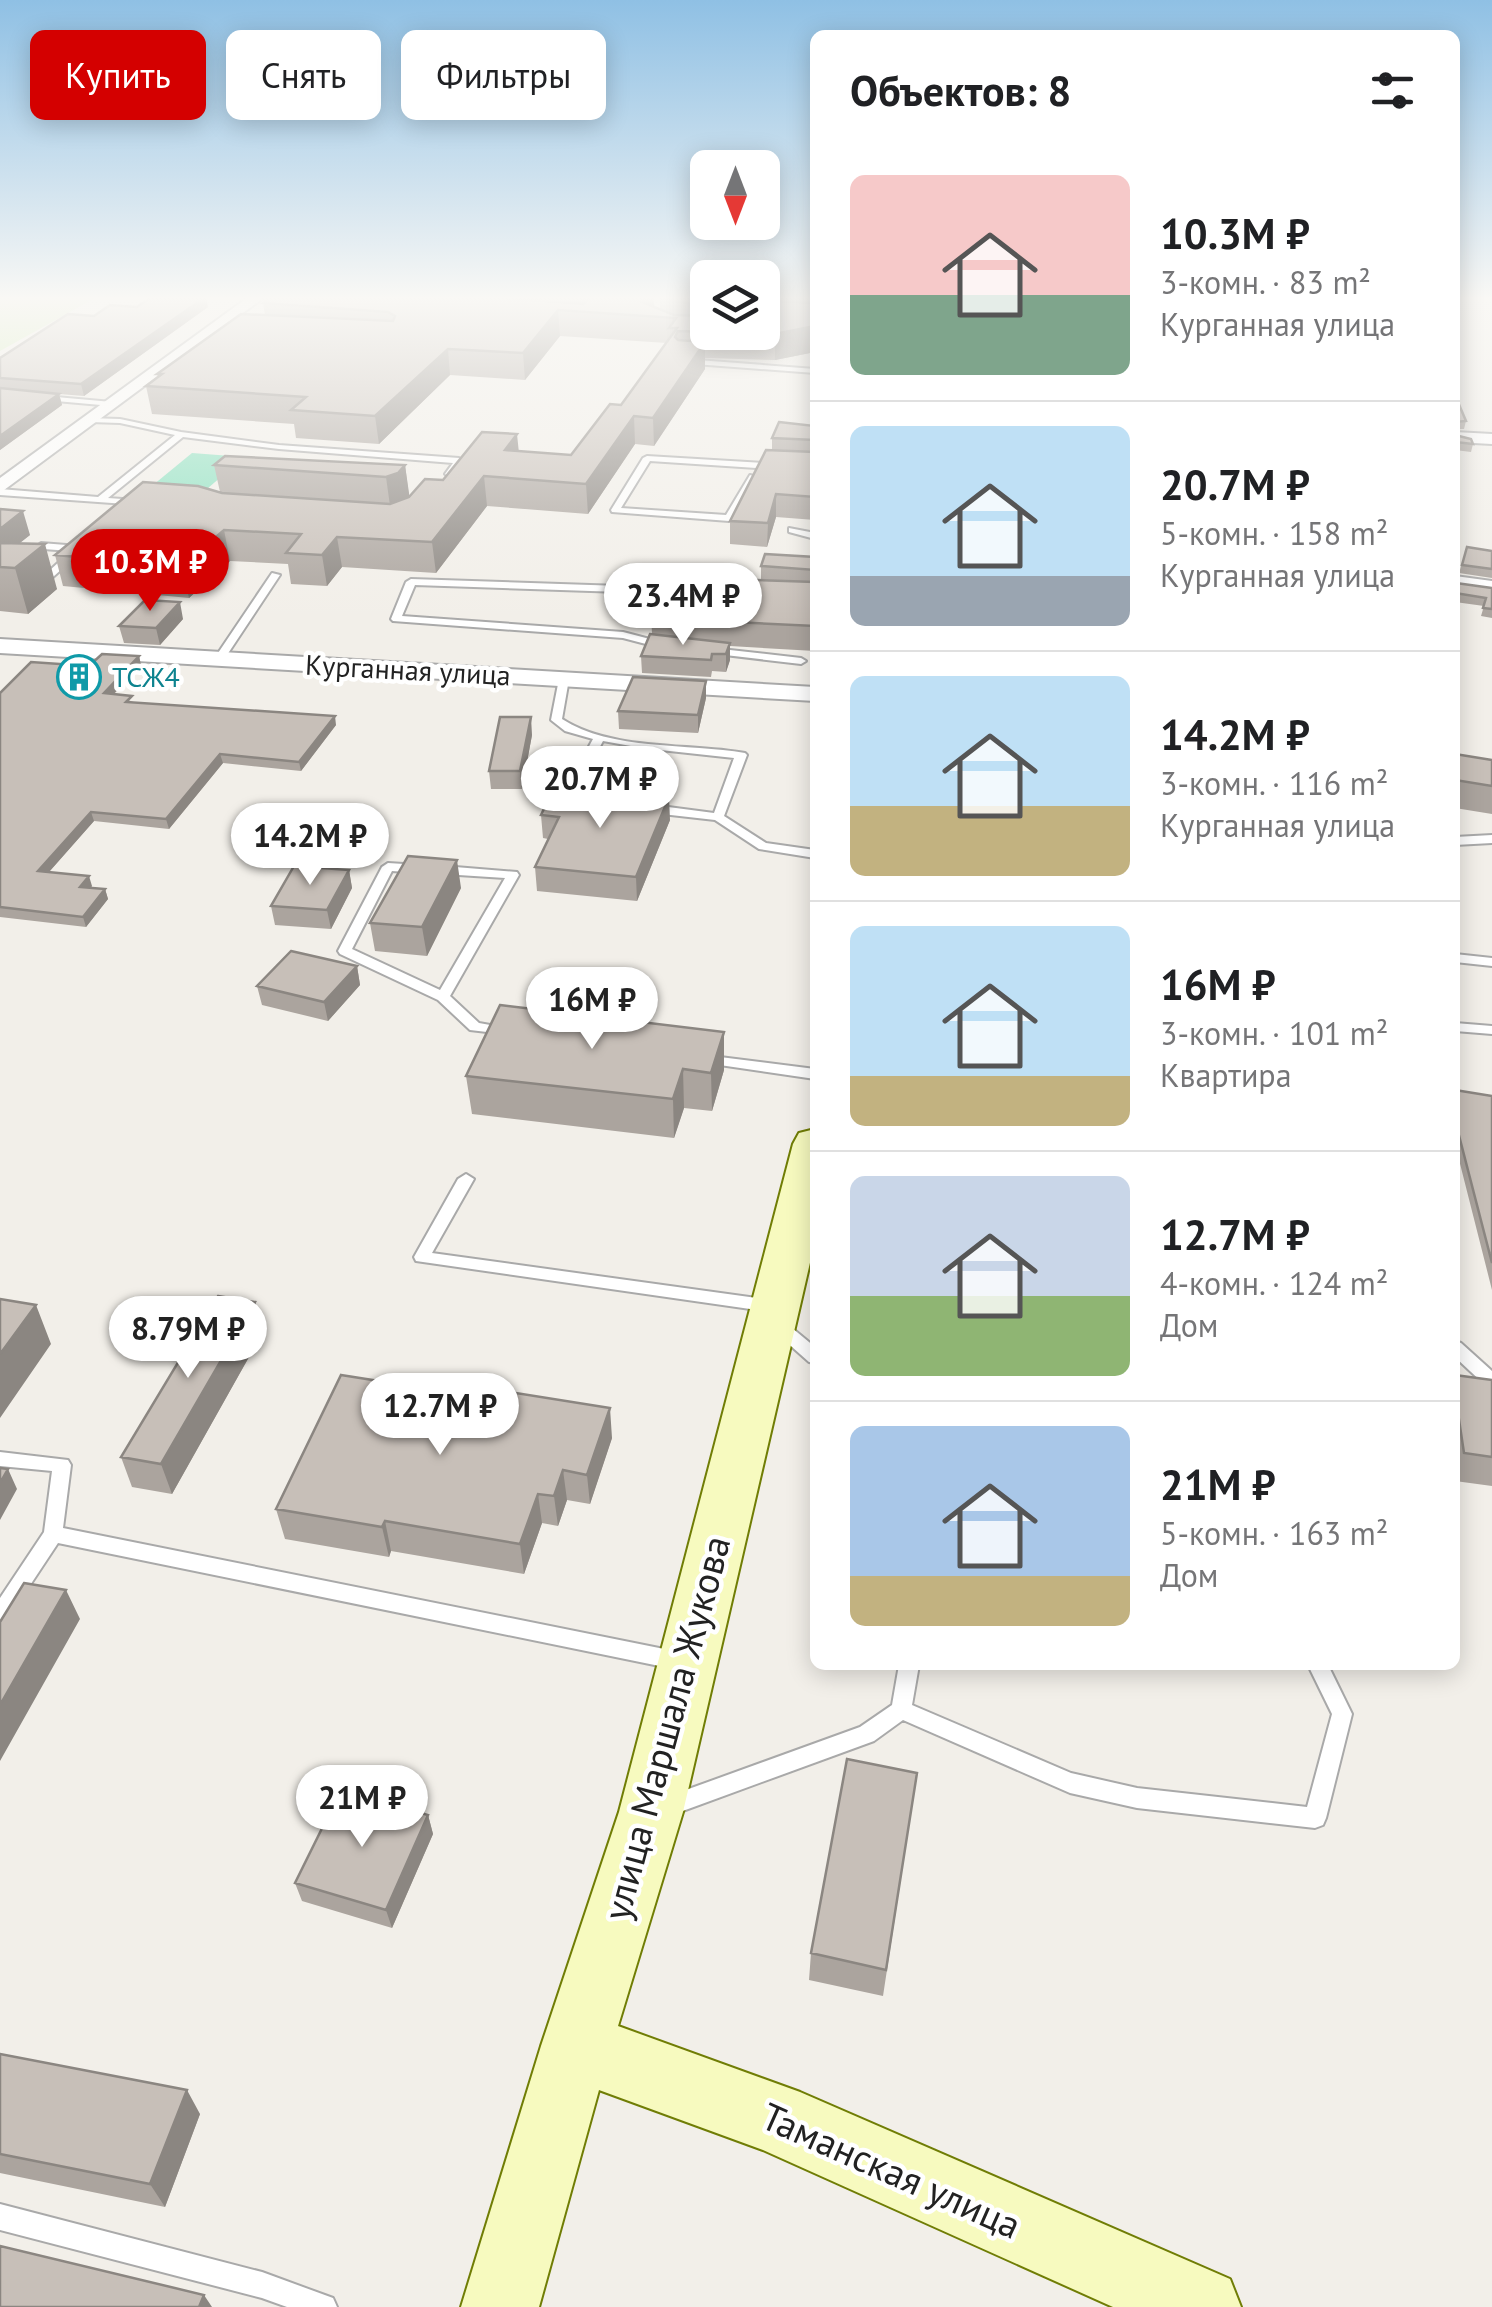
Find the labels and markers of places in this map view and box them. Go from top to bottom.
pin: 10.3M ₽ [58,529,242,614]
pin: 23.4M ₽ [591,563,775,648]
building icon: ТСЖ4 [56,654,102,700]
place label: ТСЖ4 [112,658,180,695]
pin: 20.7M ₽ [508,746,692,831]
pin: 14.2M ₽ [218,803,402,888]
pin: 16M ₽ [522,967,662,1052]
pin: 8.79M ₽ [96,1296,280,1381]
pin: 12.7M ₽ [348,1373,532,1458]
pin: 21M ₽ [292,1765,432,1850]

